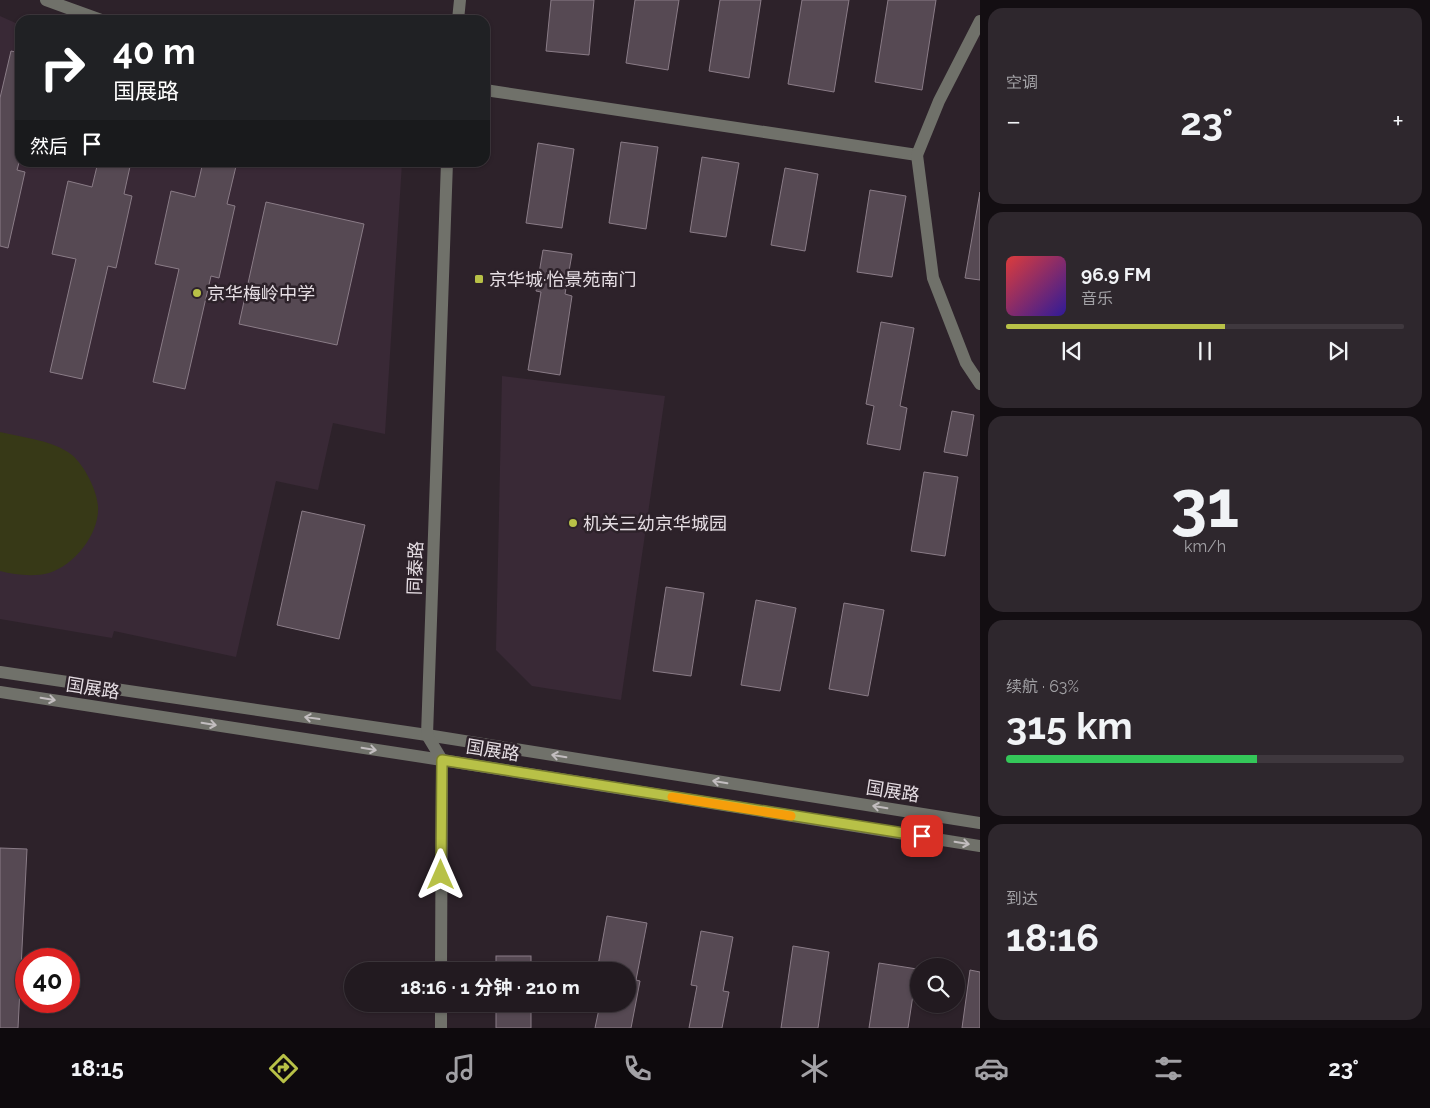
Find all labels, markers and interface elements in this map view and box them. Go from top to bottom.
text: 40 m [113,31,195,72]
icon: right [30,35,95,100]
text: 空调 [1006,73,1038,92]
text: 国展路 [113,78,179,104]
text: 23° [1180,99,1233,144]
text: − [1006,105,1021,138]
text: + [1392,105,1404,138]
icon: arrive [78,130,106,158]
text: 然后 [30,135,68,157]
text: 96.9 FM [1081,263,1151,285]
place label: 京华城·怡景苑南门 [489,269,636,290]
marker: 京华城·怡景苑南门 [473,273,485,285]
place label: 京华梅岭中学 [207,283,315,304]
marker: 京华梅岭中学 [191,287,203,299]
text: 音乐 [1081,289,1113,308]
icon: previous [1058,337,1086,365]
icon: pause [1191,337,1219,365]
icon: next [1324,337,1352,365]
text: 31 [1171,466,1239,542]
place label: 机关三幼京华城园 [583,513,727,534]
marker: 机关三幼京华城园 [567,517,579,529]
text: km/h [1184,537,1226,556]
street label: 同泰路 [404,541,426,595]
street label: 国展路 [65,673,121,703]
text: 续航 · 63% [1006,677,1079,696]
one-way arrow [40,695,56,705]
text: 315 km [1006,703,1133,748]
one-way arrow [304,713,320,723]
one-way arrow [200,719,216,729]
street label: 国展路 [465,735,521,765]
one-way arrow [361,744,377,754]
one-way arrow [551,751,567,761]
one-way arrow [712,776,728,786]
street label: 国展路 [865,776,921,806]
one-way arrow [872,802,888,812]
pin [901,815,943,857]
icon: arrive [908,822,936,850]
one-way arrow [954,838,970,848]
position arrow [414,848,466,900]
text: 到达 [1006,889,1038,908]
text: 18:16 [1006,915,1099,960]
speed limit sign: 40 [15,948,80,1013]
map controls [910,958,965,1013]
button: search [910,958,965,1013]
text: 18:16 · 1 分钟 · 210 m [400,976,580,998]
icon: directions [266,1051,301,1086]
icon: music [443,1051,478,1086]
icon: phone [620,1051,655,1086]
icon: climate [797,1051,832,1086]
icon: car [974,1051,1009,1086]
icon: filters [1151,1051,1186,1086]
text: 18:15 [71,1055,124,1081]
text: 23° [1328,1055,1359,1081]

